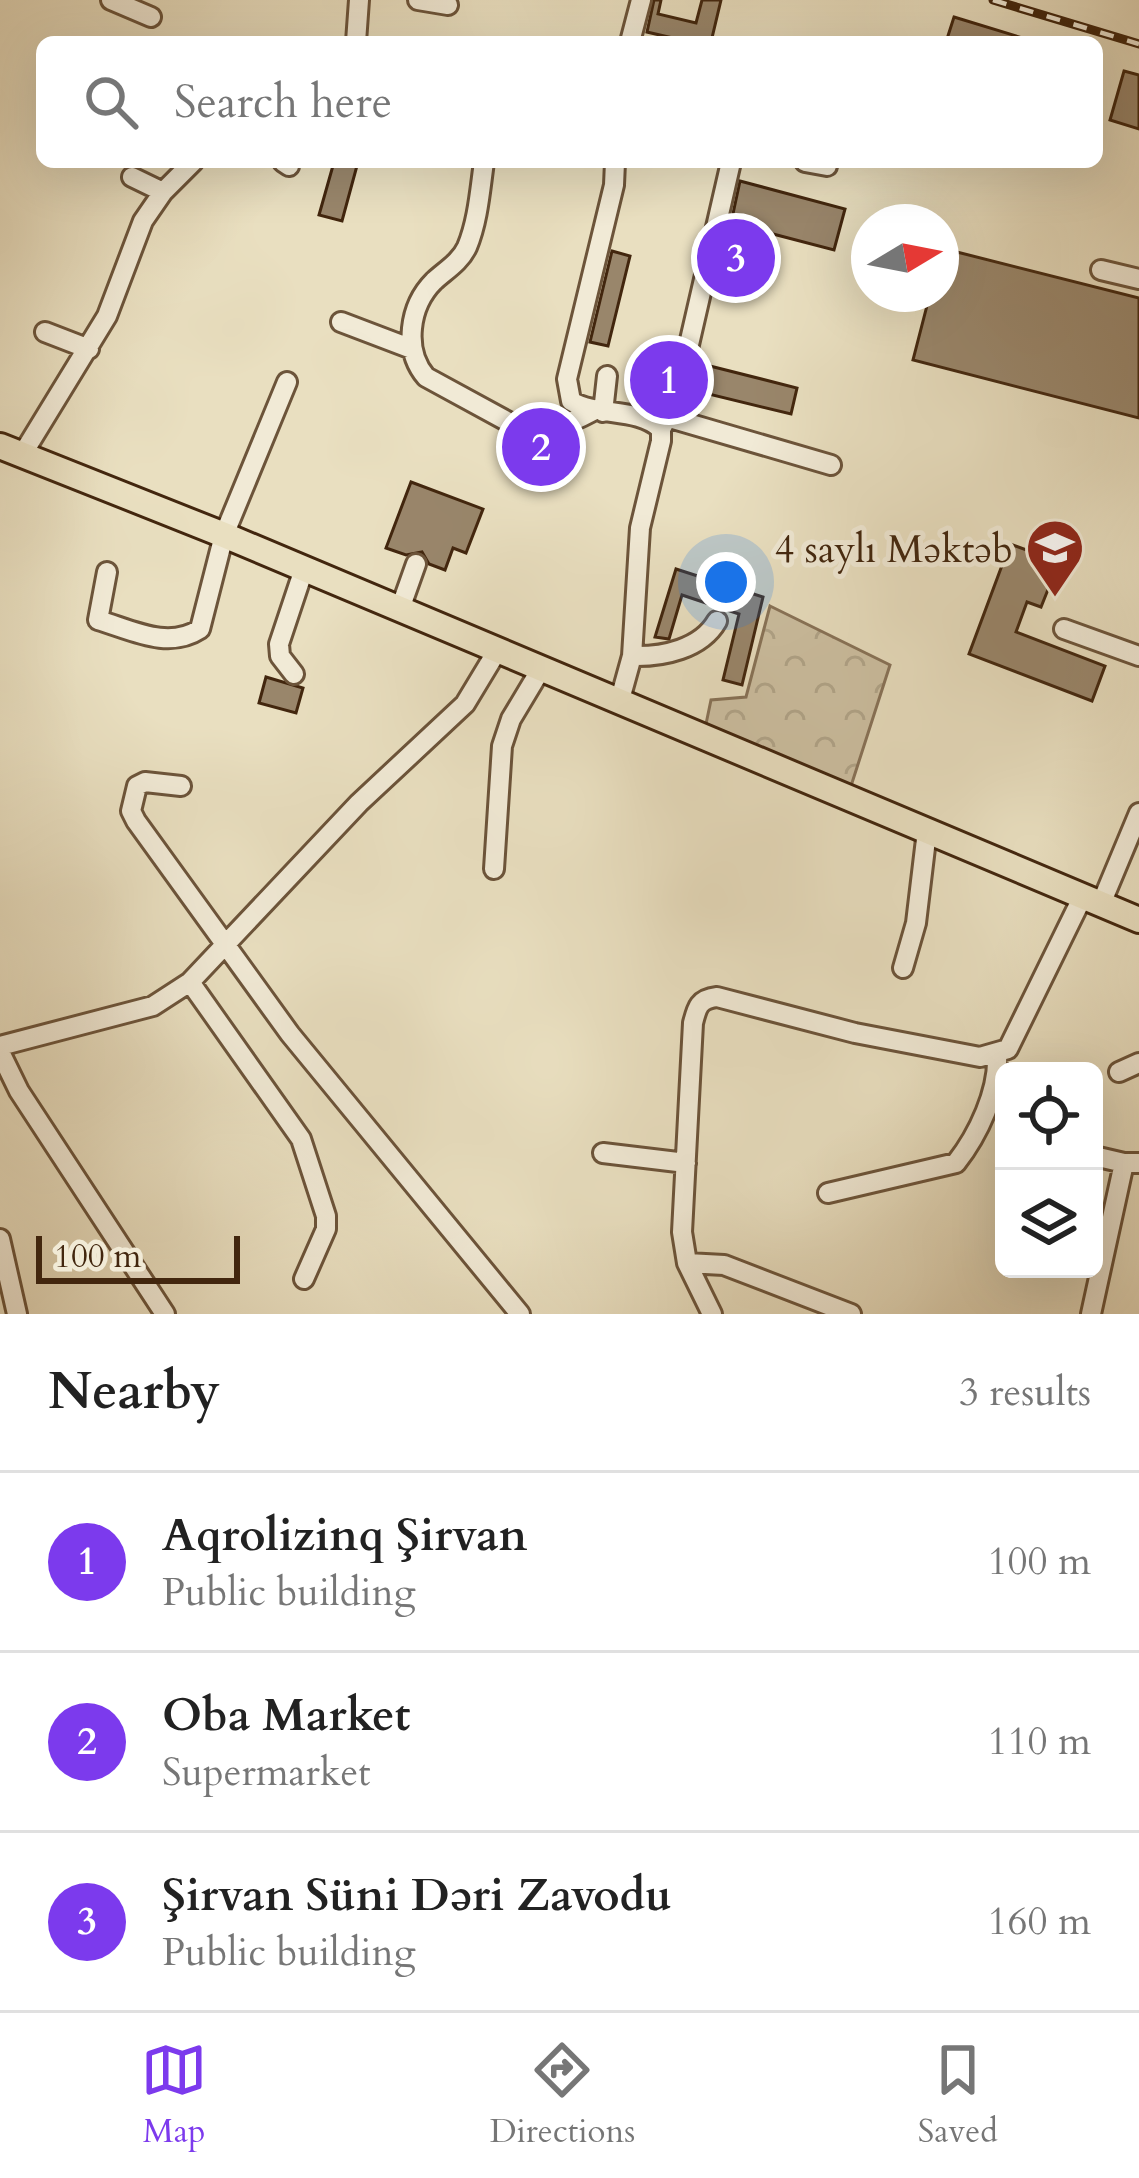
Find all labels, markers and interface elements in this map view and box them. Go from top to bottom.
search box [36,36,1103,168]
icon: search [78,69,144,135]
text: Search here [174,72,392,133]
north arrow [851,204,959,312]
pin: 3 [697,213,775,303]
pin: 1 [630,335,708,425]
pin: 2 [502,402,580,492]
school or university icon: 4 saylı Məktəb [1024,517,1086,599]
place label: 4 saylı Məktəb [774,523,1013,576]
your location [696,552,756,612]
map controls [995,1062,1103,1278]
button: locate [995,1062,1103,1170]
button: layers [995,1170,1103,1278]
scale bar [36,1230,240,1283]
text: 100 m [54,1234,141,1279]
text: Nearby [48,1357,220,1427]
text: 3 results [959,1366,1091,1419]
text: Aqrolizinq Şirvan [162,1505,527,1566]
text: 1 [77,1535,97,1588]
text: 100 m [988,1535,1091,1588]
text: Public building [162,1566,416,1619]
text: Oba Market [162,1685,411,1746]
text: 2 [77,1715,97,1768]
text: 110 m [988,1715,1091,1768]
text: Supermarket [162,1746,371,1799]
text: Şirvan Süni Dəri Zavodu [162,1865,672,1926]
text: 3 [77,1895,97,1948]
text: 160 m [988,1895,1091,1948]
text: Public building [162,1926,416,1979]
tab: Map [141,2037,207,2154]
tab: Directions [490,2037,635,2154]
tab: Saved [918,2037,998,2154]

